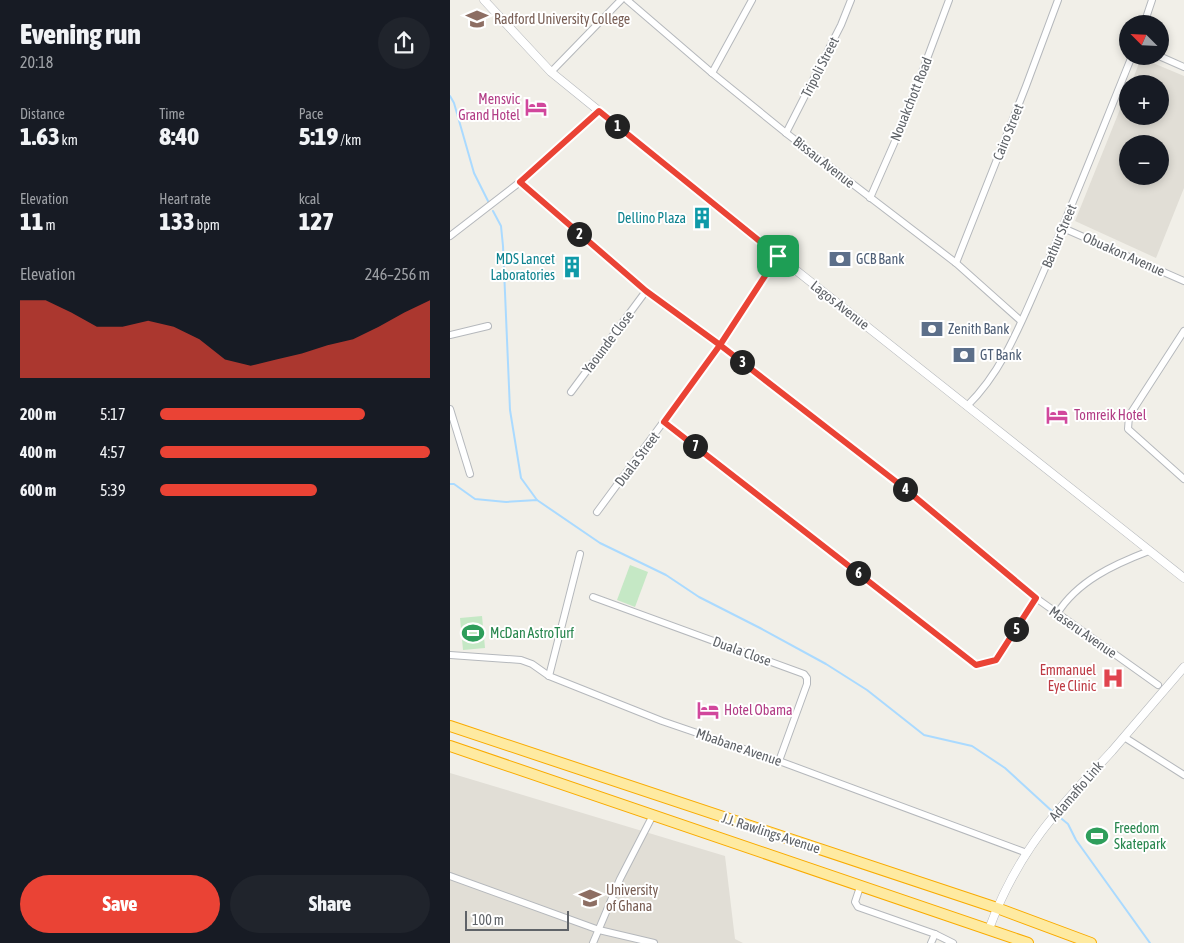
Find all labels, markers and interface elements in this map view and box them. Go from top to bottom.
school or university icon: Radford University College [464,6,490,32]
place label: Radford University College [494,11,630,27]
north arrow [1119,15,1169,65]
map controls [1119,15,1169,185]
button: share [378,17,430,69]
text: Evening run [20,18,141,50]
street label: Tripoli Street [798,34,842,100]
text: 20:18 [20,53,53,71]
street label: Nouakchott Road [887,55,935,143]
button: + [1119,75,1169,125]
place label: Mensvic Grand Hotel [458,91,521,123]
hotel icon: Mensvic Grand Hotel [523,94,549,120]
street label: Cairo Street [989,101,1027,163]
text: Distance [20,106,65,122]
text: Time [159,106,185,122]
text: Pace [299,106,323,122]
pin: 1 [604,114,630,138]
text: 1 [614,118,621,134]
text: 1.63 [20,122,60,150]
text: 8:40 [159,122,199,150]
text: 5:19 [299,122,338,150]
text: km [60,132,78,148]
text: /km [338,132,361,148]
street label: Bissau Avenue [790,133,858,191]
button: − [1119,135,1169,185]
text: Elevation [20,191,69,207]
text: Heart rate [159,191,211,207]
text: kcal [299,191,320,207]
street label: Bathur Street [1038,202,1080,270]
building icon: Dellino Plaza [689,205,715,231]
text: 11 [20,207,44,235]
text: 133 [159,207,195,235]
text: 127 [299,207,334,235]
place label: Dellino Plaza [617,210,686,226]
text: m [44,217,56,233]
text: bpm [195,217,220,233]
pin: 2 [566,222,592,246]
text: 2 [576,226,583,242]
street label: Obuakon Avenue [1081,229,1167,279]
pin [757,235,799,277]
icon: arrive [764,242,792,270]
bank icon: GCB Bank [827,246,853,272]
place label: MDS Lancet Laboratories [490,251,555,283]
place label: GCB Bank [856,251,904,267]
building icon: MDS Lancet Laboratories [559,254,585,280]
text: Elevation [20,265,75,283]
text: 246–256 m [365,265,430,283]
street label: Lagos Avenue [808,277,872,333]
street label: Yaounde Close [579,307,637,377]
bank icon: Zenith Bank [919,316,945,342]
place label: Zenith Bank [948,321,1010,337]
bank icon: GT Bank [951,342,977,368]
place label: GT Bank [980,347,1022,363]
pin: 3 [730,350,754,374]
text: 3 [739,354,746,370]
hotel icon: Tomreik Hotel [1044,402,1070,428]
text: 200 m [20,405,56,423]
text: 5:17 [100,405,125,423]
place label: Tomreik Hotel [1074,407,1147,423]
street label: Duala Street [611,429,663,489]
pin: 7 [682,434,708,458]
text: 7 [692,438,699,454]
text: 400 m [20,443,56,461]
text: 4:57 [100,443,125,461]
pin: 4 [892,476,918,502]
text: 600 m [20,481,56,499]
text: 5:39 [100,481,125,499]
text: 4 [902,481,909,497]
pin: 6 [846,560,870,586]
text: 6 [855,565,862,581]
street label: Maseru Avenue [1046,603,1120,661]
pin: 5 [1004,616,1028,642]
sports icon: McDan AstroTurf [460,620,486,646]
text: 5 [1013,621,1020,637]
place label: McDan AstroTurf [490,625,574,641]
street label: Duala Close [711,633,773,669]
place label: Emmanuel Eye Clinic [1040,662,1097,694]
hospital icon: Emmanuel Eye Clinic [1100,665,1126,691]
hotel icon: Hotel Obama [695,697,721,723]
place label: Hotel Obama [724,702,793,718]
street label: Mbabane Avenue [694,725,784,769]
street label: Adamafio Link [1046,758,1106,824]
street label: J.J. Rawlings Avenue [720,810,822,856]
place label: Freedom Skatepark [1114,820,1166,852]
sports icon: Freedom Skatepark [1084,823,1110,849]
button: Save [20,875,220,933]
button: Share [230,875,430,933]
place label: University of Ghana [606,882,659,914]
school or university icon: University of Ghana [577,885,603,911]
scale bar [465,908,569,931]
text: 100 m [472,912,504,928]

